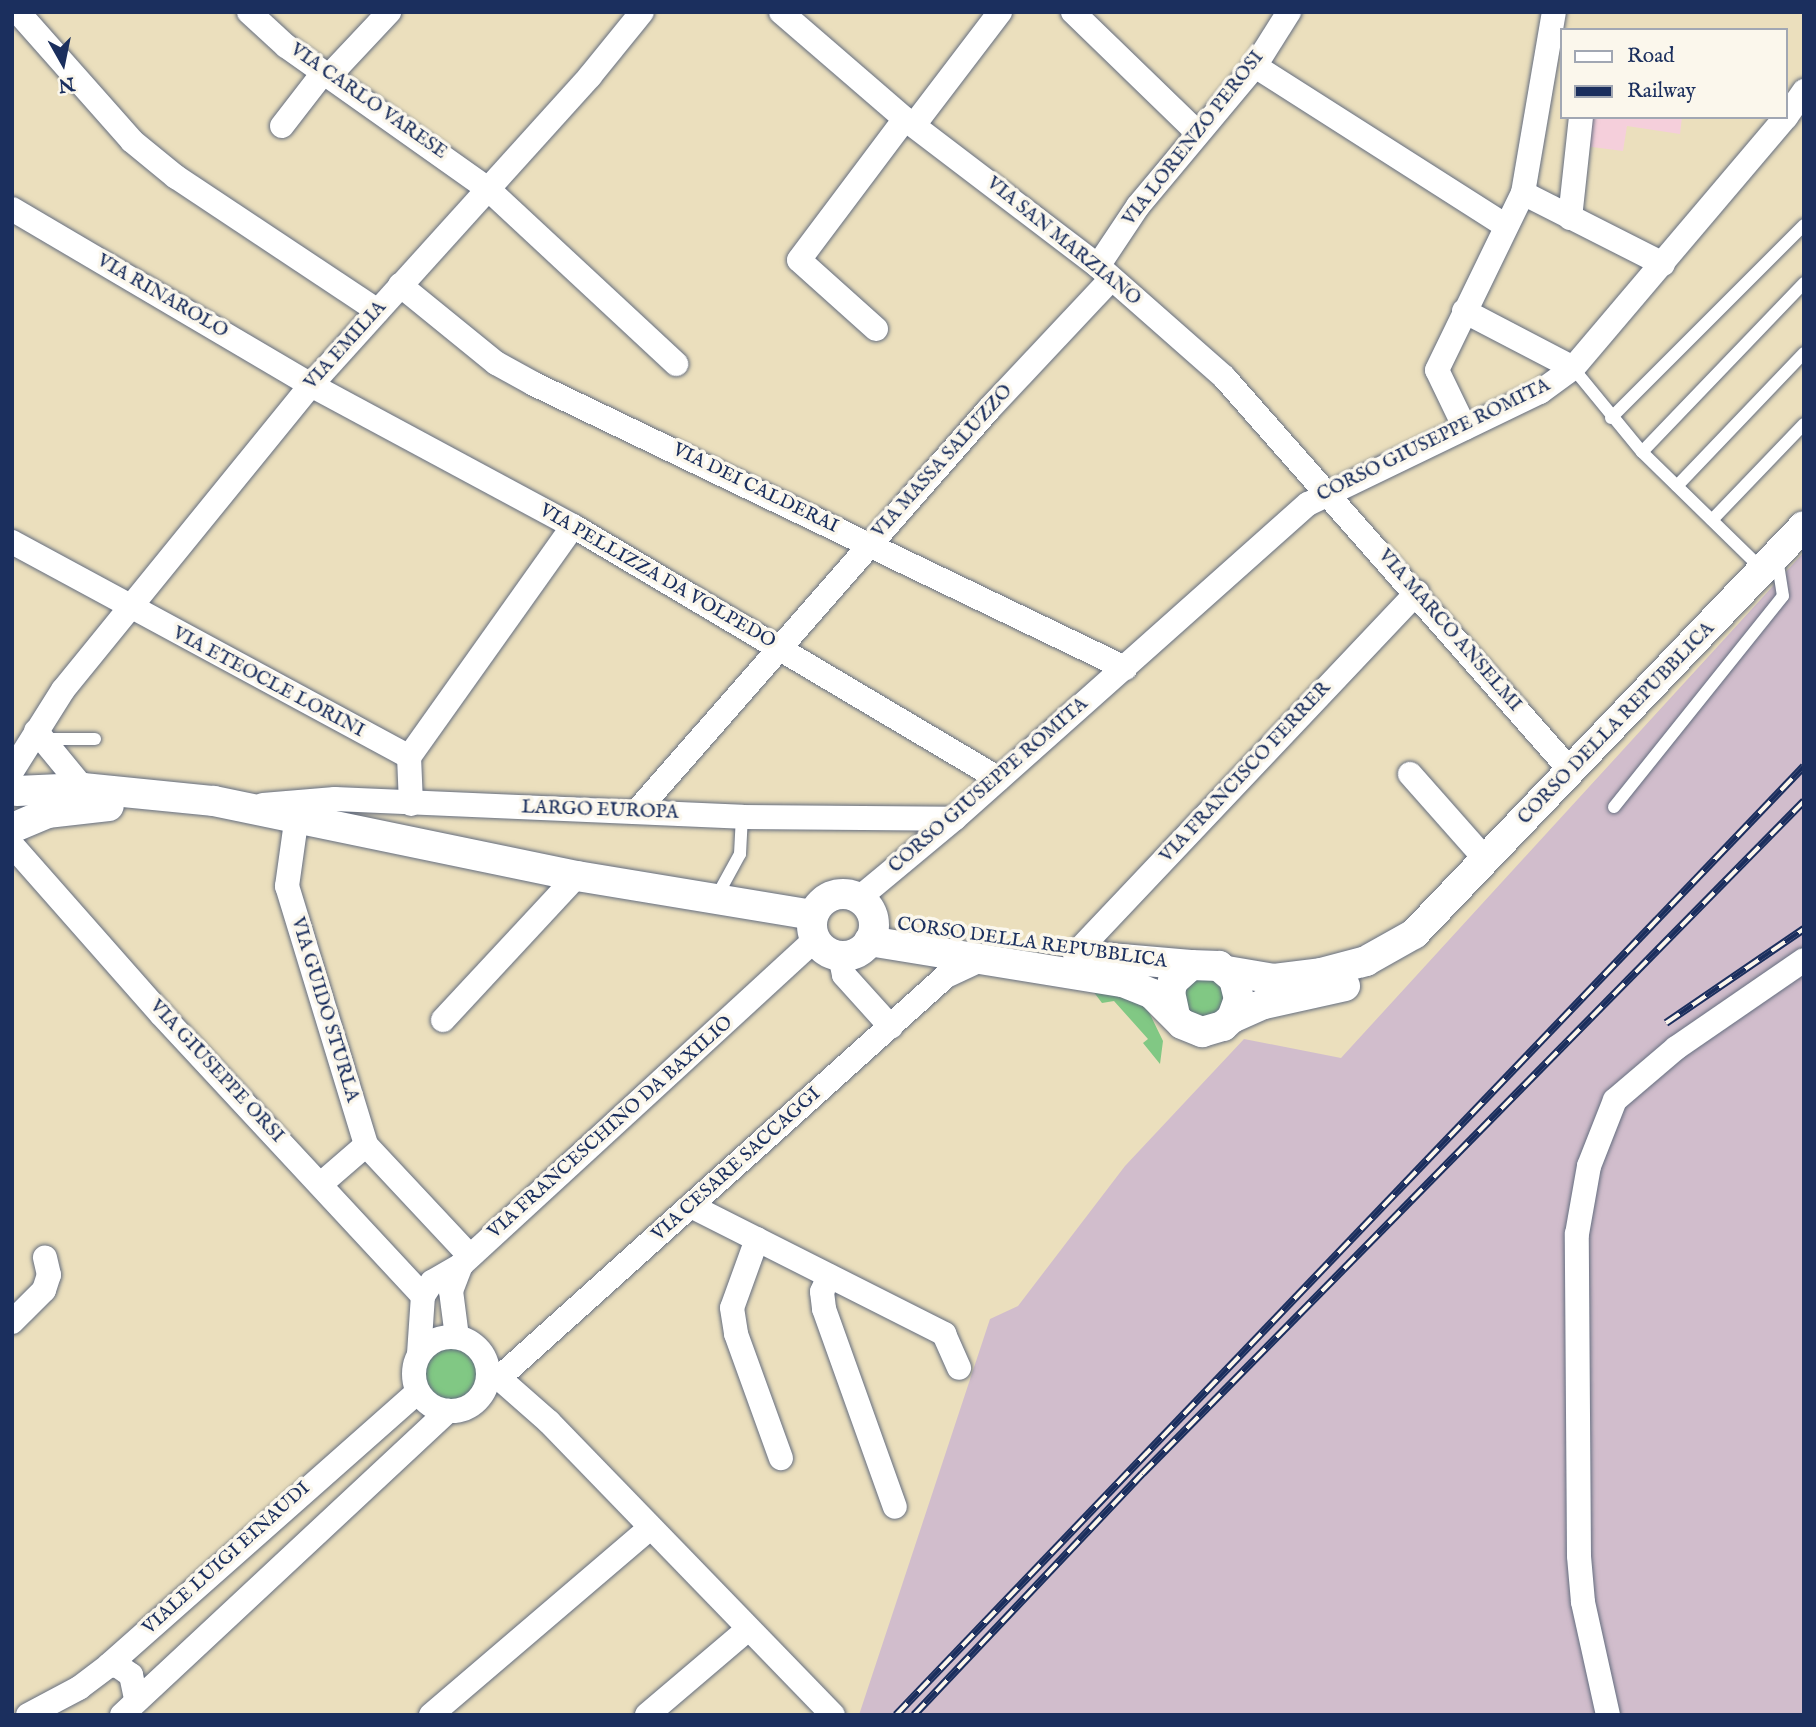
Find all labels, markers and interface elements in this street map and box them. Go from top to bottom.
north arrow [28,28,98,98]
legend [1560,28,1788,119]
street label: VIA CARLO VARESE [285,39,451,165]
text: Road [1627,43,1674,70]
street label: VIA LORENZO PEROSI [1119,47,1269,231]
text: N [56,71,76,97]
text: Railway [1627,78,1696,105]
street label: VIA SAN MARZIANO [981,173,1145,311]
street label: VIA RINAROLO [92,250,232,344]
street label: VIA EMILIA [300,297,392,395]
street label: CORSO GIUSEPPE ROMITA [1314,375,1554,507]
street label: VIA MASSA SALUZZO [868,380,1018,544]
street label: VIA DEI CALDERAI [668,439,842,539]
street label: VIA PELLIZZA DA VOLPEDO [535,500,779,654]
street label: VIA MARCO ANSELMI [1372,545,1526,717]
street label: CORSO DELLA REPUBBLICA [1514,618,1720,830]
street label: VIA ETEOCLE LORINI [168,623,368,743]
street label: VIA FRANCISCO FERRER [1156,678,1336,868]
street label: CORSO GIUSEPPE ROMITA [885,693,1093,879]
street label: LARGO EUROPA [521,797,679,825]
street label: CORSO DELLA REPUBBLICA [895,914,1169,974]
street label: VIA GUIDO STURLA [285,915,363,1105]
street label: VIA GIUSEPPE ORSI [144,996,288,1148]
street label: VIA FRANCESCHINO DA BAXILIO [484,1012,738,1244]
street label: VIA CESARE SACCAGGI [648,1083,826,1247]
street label: VIALE LUIGI EINAUDI [139,1478,315,1640]

